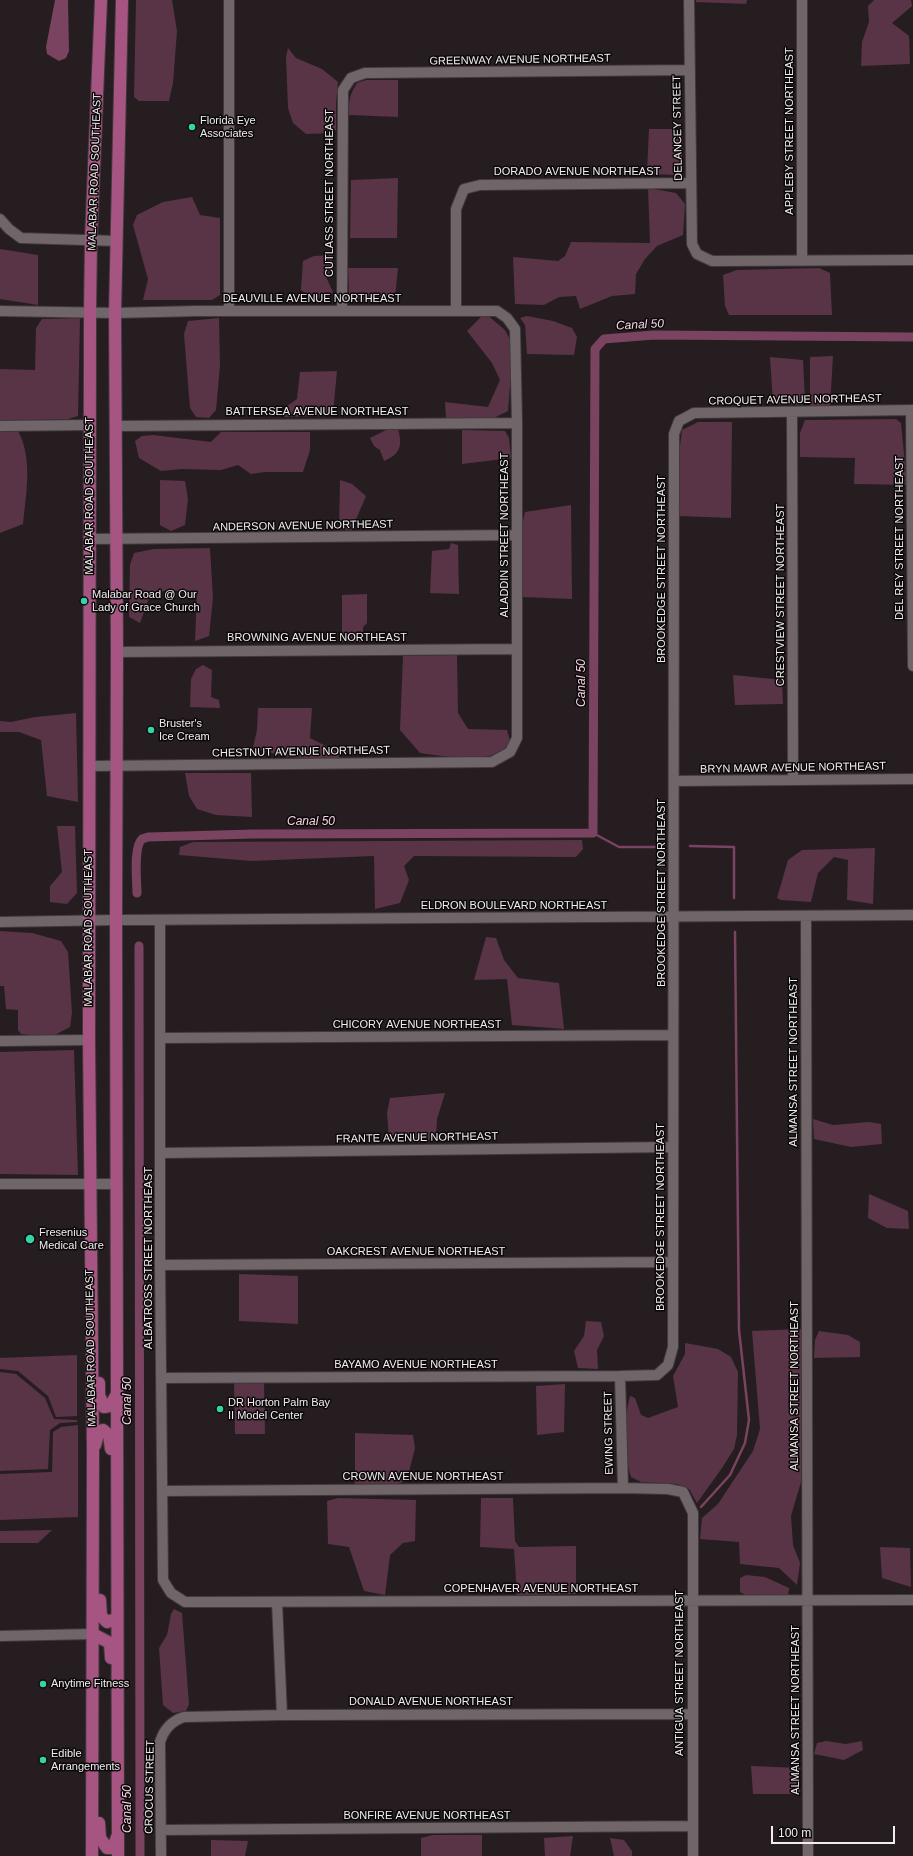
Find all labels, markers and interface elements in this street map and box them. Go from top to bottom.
street label: APPLEBY STREET NORTHEAST [783,47,797,215]
street label: GREENWAY AVENUE NORTHEAST [429,52,611,68]
street label: DELANCEY STREET [670,75,686,181]
street label: MALABAR ROAD SOUTHEAST [86,93,104,251]
street label: CUTLASS STREET NORTHEAST [323,109,337,277]
place label: Florida Eye Associates [200,114,256,140]
marker: Florida Eye Associates [187,122,197,132]
street label: DORADO AVENUE NORTHEAST [494,165,660,179]
street label: DEAUVILLE AVENUE NORTHEAST [223,292,401,306]
water label: Canal 50 [616,317,664,333]
street label: CROQUET AVENUE NORTHEAST [708,392,882,408]
street label: BATTERSEA AVENUE NORTHEAST [226,405,408,419]
street label: MALABAR ROAD SOUTHEAST [83,417,97,575]
street label: ALADDIN STREET NORTHEAST [498,453,512,617]
street label: DEL REY STREET NORTHEAST [893,456,907,620]
street label: BROOKEDGE STREET NORTHEAST [655,475,669,663]
street label: CRESTVIEW STREET NORTHEAST [774,504,788,686]
street label: ANDERSON AVENUE NORTHEAST [213,518,393,534]
place label: Malabar Road @ Our Lady of Grace Church [92,588,200,614]
marker: Malabar Road @ Our Lady of Grace Church [79,596,89,606]
street label: BROWNING AVENUE NORTHEAST [227,631,407,645]
water label: Canal 50 [575,659,589,707]
place label: Bruster's Ice Cream [159,717,210,743]
marker: Bruster's Ice Cream [146,725,156,735]
street label: CHESTNUT AVENUE NORTHEAST [212,744,390,760]
street label: BRYN MAWR AVENUE NORTHEAST [700,760,886,776]
street label: BROOKEDGE STREET NORTHEAST [655,799,669,987]
water label: Canal 50 [287,815,335,829]
street label: MALABAR ROAD SOUTHEAST [82,849,96,1007]
street label: ELDRON BOULEVARD NORTHEAST [421,899,607,913]
street label: ALMANSA STREET NORTHEAST [787,977,801,1147]
street label: CHICORY AVENUE NORTHEAST [333,1018,501,1032]
street label: BROOKEDGE STREET NORTHEAST [654,1123,668,1311]
street label: FRANTE AVENUE NORTHEAST [336,1130,498,1146]
street label: ALBATROSS STREET NORTHEAST [142,1167,156,1349]
place label: Fresenius Medical Care [39,1226,104,1252]
marker: Fresenius Medical Care [24,1233,36,1245]
street label: OAKCREST AVENUE NORTHEAST [327,1245,505,1259]
street label: MALABAR ROAD SOUTHEAST [83,1269,99,1427]
street label: ALMANSA STREET NORTHEAST [788,1301,802,1471]
street label: BAYAMO AVENUE NORTHEAST [334,1358,498,1372]
water label: Canal 50 [121,1377,135,1425]
street label: EWING STREET [602,1391,616,1475]
place label: DR Horton Palm Bay II Model Center [228,1396,330,1422]
marker: DR Horton Palm Bay II Model Center [215,1404,225,1414]
street label: CROWN AVENUE NORTHEAST [343,1470,503,1484]
street label: COPENHAVER AVENUE NORTHEAST [444,1582,638,1596]
street label: ANTIGUA STREET NORTHEAST [673,1590,687,1756]
street label: ALMANSA STREET NORTHEAST [789,1625,803,1795]
place label: Anytime Fitness [51,1677,129,1691]
marker: Anytime Fitness [38,1679,48,1689]
street label: DONALD AVENUE NORTHEAST [349,1695,513,1709]
street label: CROCUS STREET [143,1740,157,1834]
place label: Edible Arrangements [51,1747,120,1773]
marker: Edible Arrangements [38,1755,48,1765]
water label: Canal 50 [121,1785,135,1833]
street label: BONFIRE AVENUE NORTHEAST [343,1809,511,1823]
scale bar [773,1818,897,1844]
text: 100 m [778,1826,811,1840]

